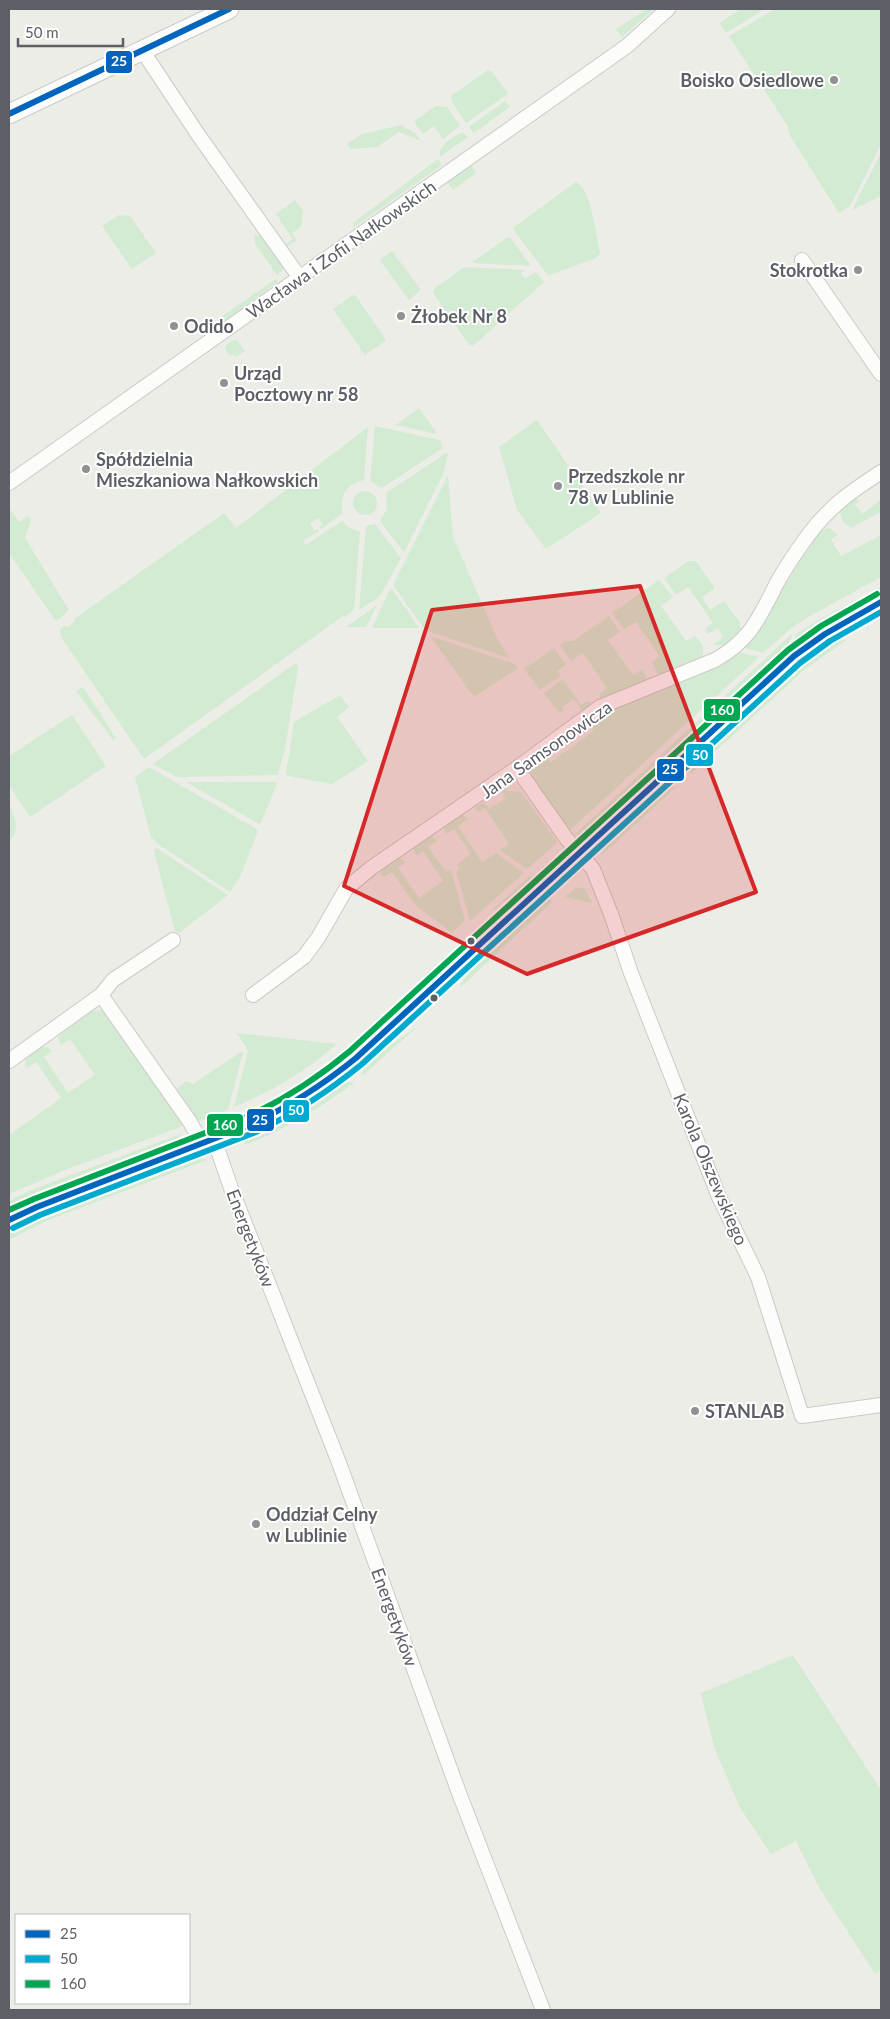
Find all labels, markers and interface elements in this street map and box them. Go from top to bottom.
scale bar [18,15,122,47]
text: 50 m [25,23,59,41]
line badge: 25 [105,50,133,74]
text: 25 [111,52,127,69]
place label: Boisko Osiedlowe [680,69,824,91]
marker: Boisko Osiedlowe [828,74,840,86]
street label: Wacława i Zofii Nałkowskich [242,175,440,323]
place label: Stokrotka [770,259,848,281]
marker: Stokrotka [852,264,864,276]
place label: Żłobek Nr 8 [411,305,507,327]
marker: Żłobek Nr 8 [395,310,407,322]
place label: Odido [184,315,234,337]
marker: Odido [168,320,180,332]
place label: Urząd Pocztowy nr 58 [234,362,358,405]
marker: Urząd Pocztowy nr 58 [218,377,230,389]
place label: Spółdzielnia Mieszkaniowa Nałkowskich [96,448,318,491]
marker: Spółdzielnia Mieszkaniowa Nałkowskich [80,463,92,475]
place label: Przedszkole nr 78 w Lublinie [568,465,685,508]
marker: Przedszkole nr 78 w Lublinie [552,480,564,492]
street label: Jana Samsonowicza [476,695,616,803]
line badge: 160 [703,698,741,722]
text: 160 [710,701,734,718]
line badge: 50 [685,743,714,767]
text: 50 [692,746,708,763]
line badge: 25 [656,758,685,782]
text: 25 [662,760,678,777]
unlabelled marker [466,936,476,946]
unlabelled marker [429,993,439,1003]
street label: Karola Olszewskiego [669,1090,753,1248]
line badge: 50 [282,1099,310,1123]
text: 50 [288,1101,304,1118]
line badge: 25 [246,1108,275,1132]
text: 25 [252,1111,268,1128]
line badge: 160 [206,1113,244,1137]
text: 160 [213,1116,237,1133]
street label: Energetyków [222,1186,280,1290]
place label: STANLAB [705,1400,785,1422]
marker: STANLAB [689,1405,701,1417]
place label: Oddział Celny w Lublinie [266,1503,378,1546]
marker: Oddział Celny w Lublinie [250,1518,262,1530]
street label: Energetyków [367,1565,423,1669]
legend [15,1914,190,2004]
text: 25 [60,1924,77,1942]
text: 50 [60,1949,78,1967]
text: 160 [60,1974,86,1992]

